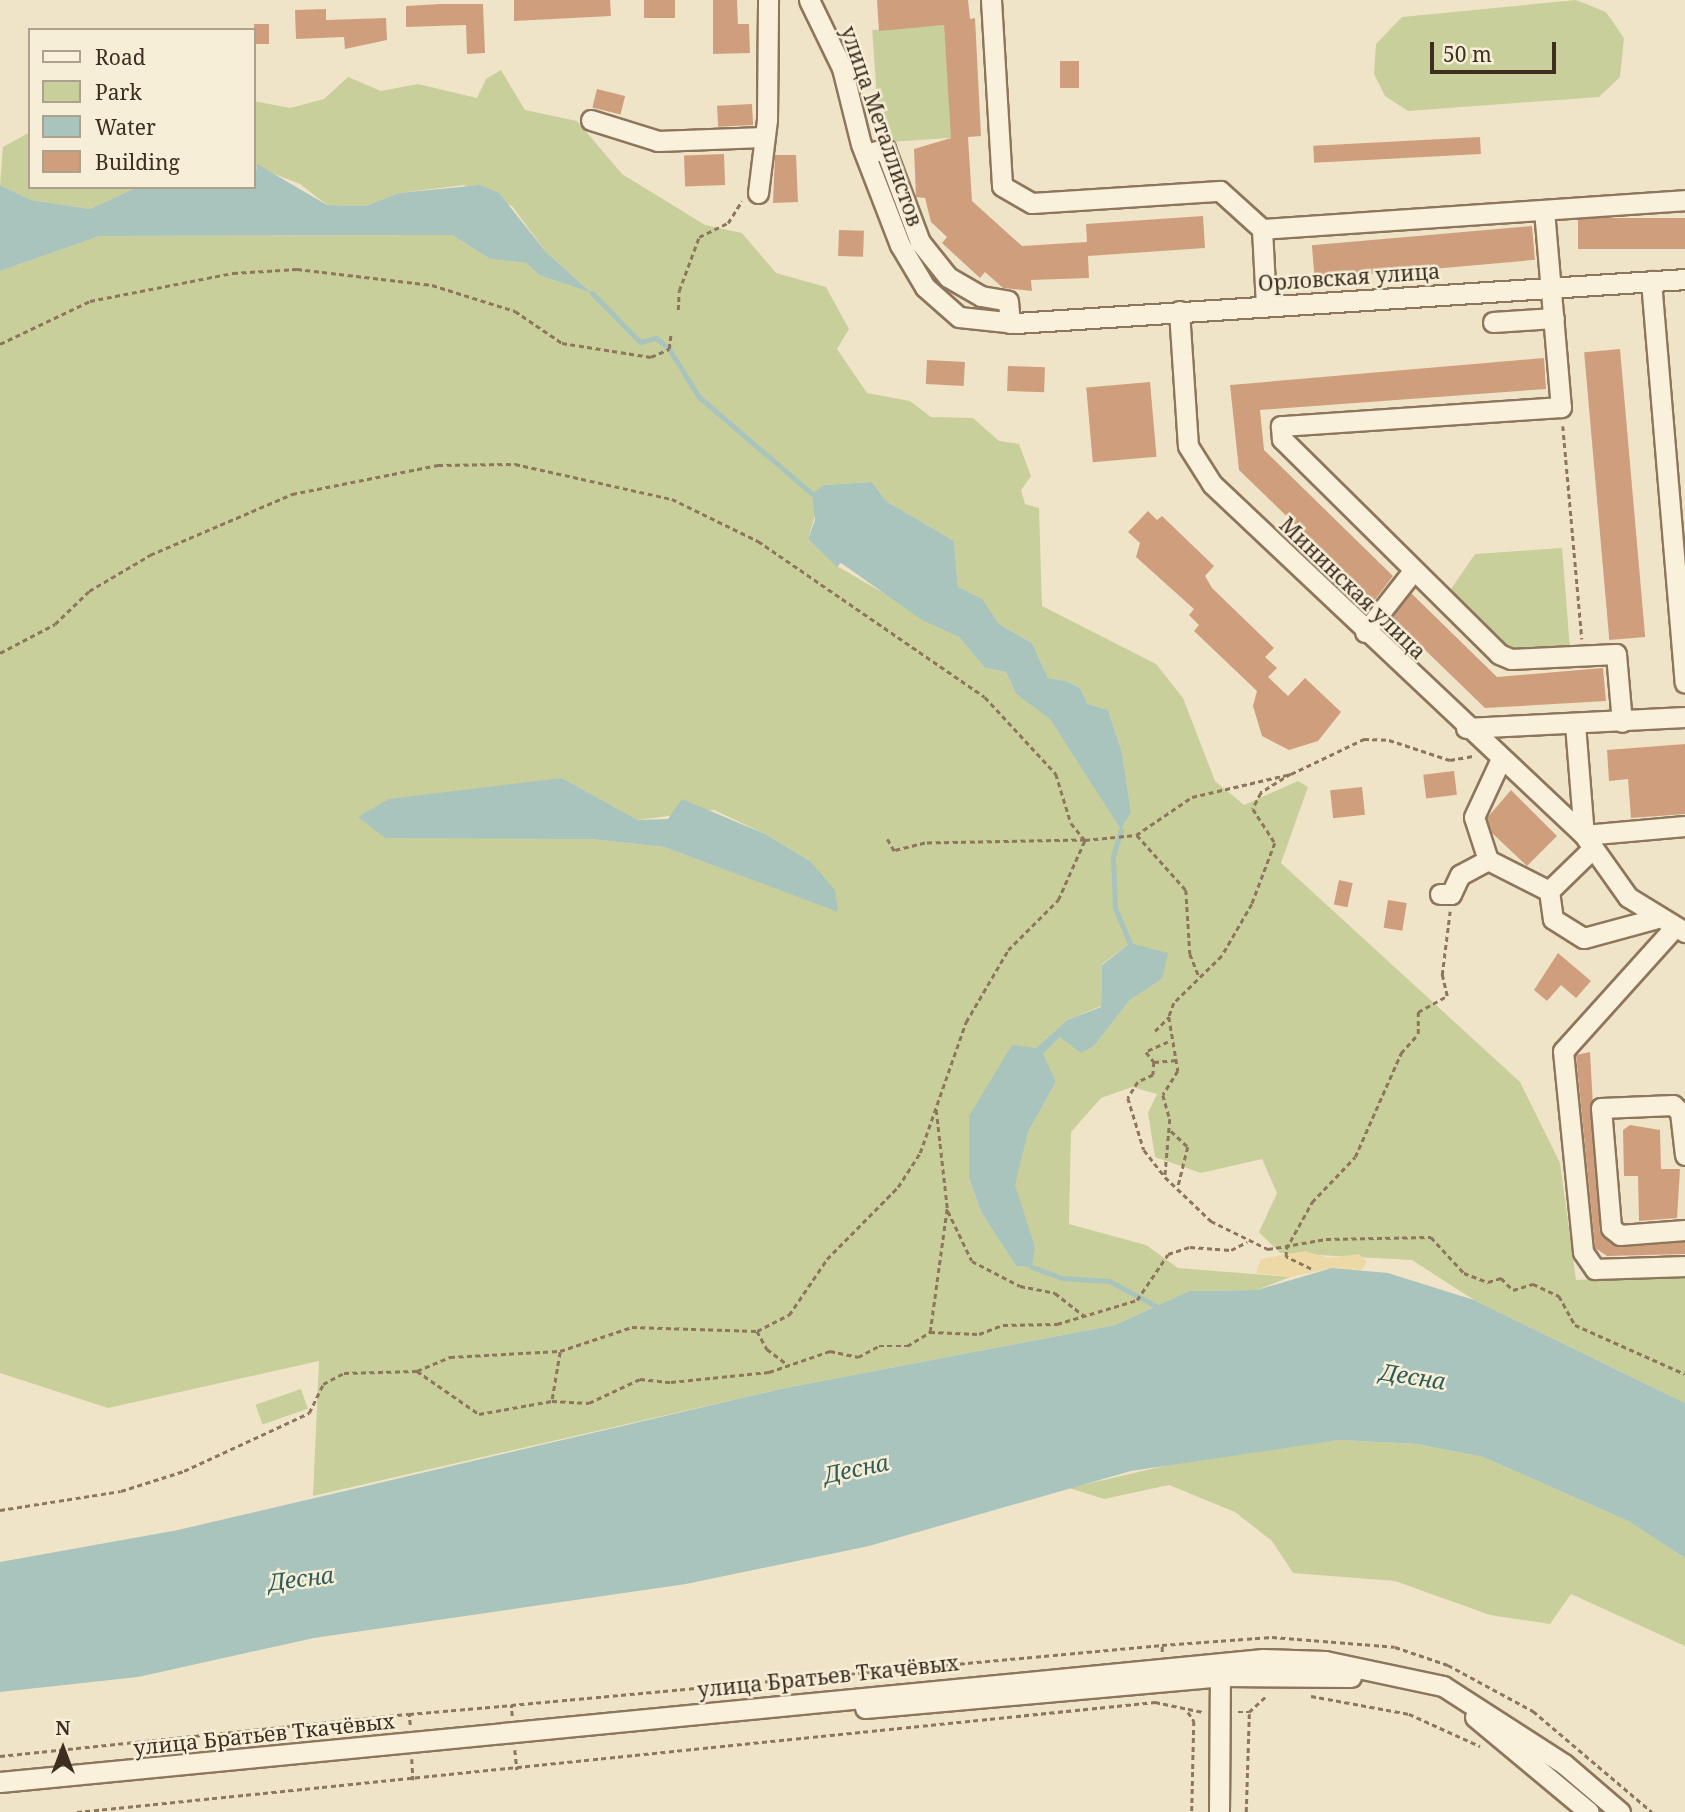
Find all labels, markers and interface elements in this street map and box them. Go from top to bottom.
street label: улица Металлистов [836,23,928,229]
legend [28,28,256,189]
scale bar [1433,28,1559,72]
text: 50 m [1443,40,1492,68]
text: Road [95,43,146,71]
text: Park [95,78,142,106]
text: Water [95,113,156,141]
text: Building [95,148,180,176]
street label: Орловская улица [1257,258,1441,296]
street label: Мининская улица [1275,512,1431,664]
water label: Десна [1378,1357,1448,1395]
water label: Десна [821,1448,891,1488]
water label: Десна [267,1560,335,1596]
street label: улица Братьев Ткачёвых [696,1650,960,1702]
street label: улица Братьев Ткачёвых [132,1708,396,1760]
north arrow [28,1714,98,1784]
text: N [56,1715,70,1741]

